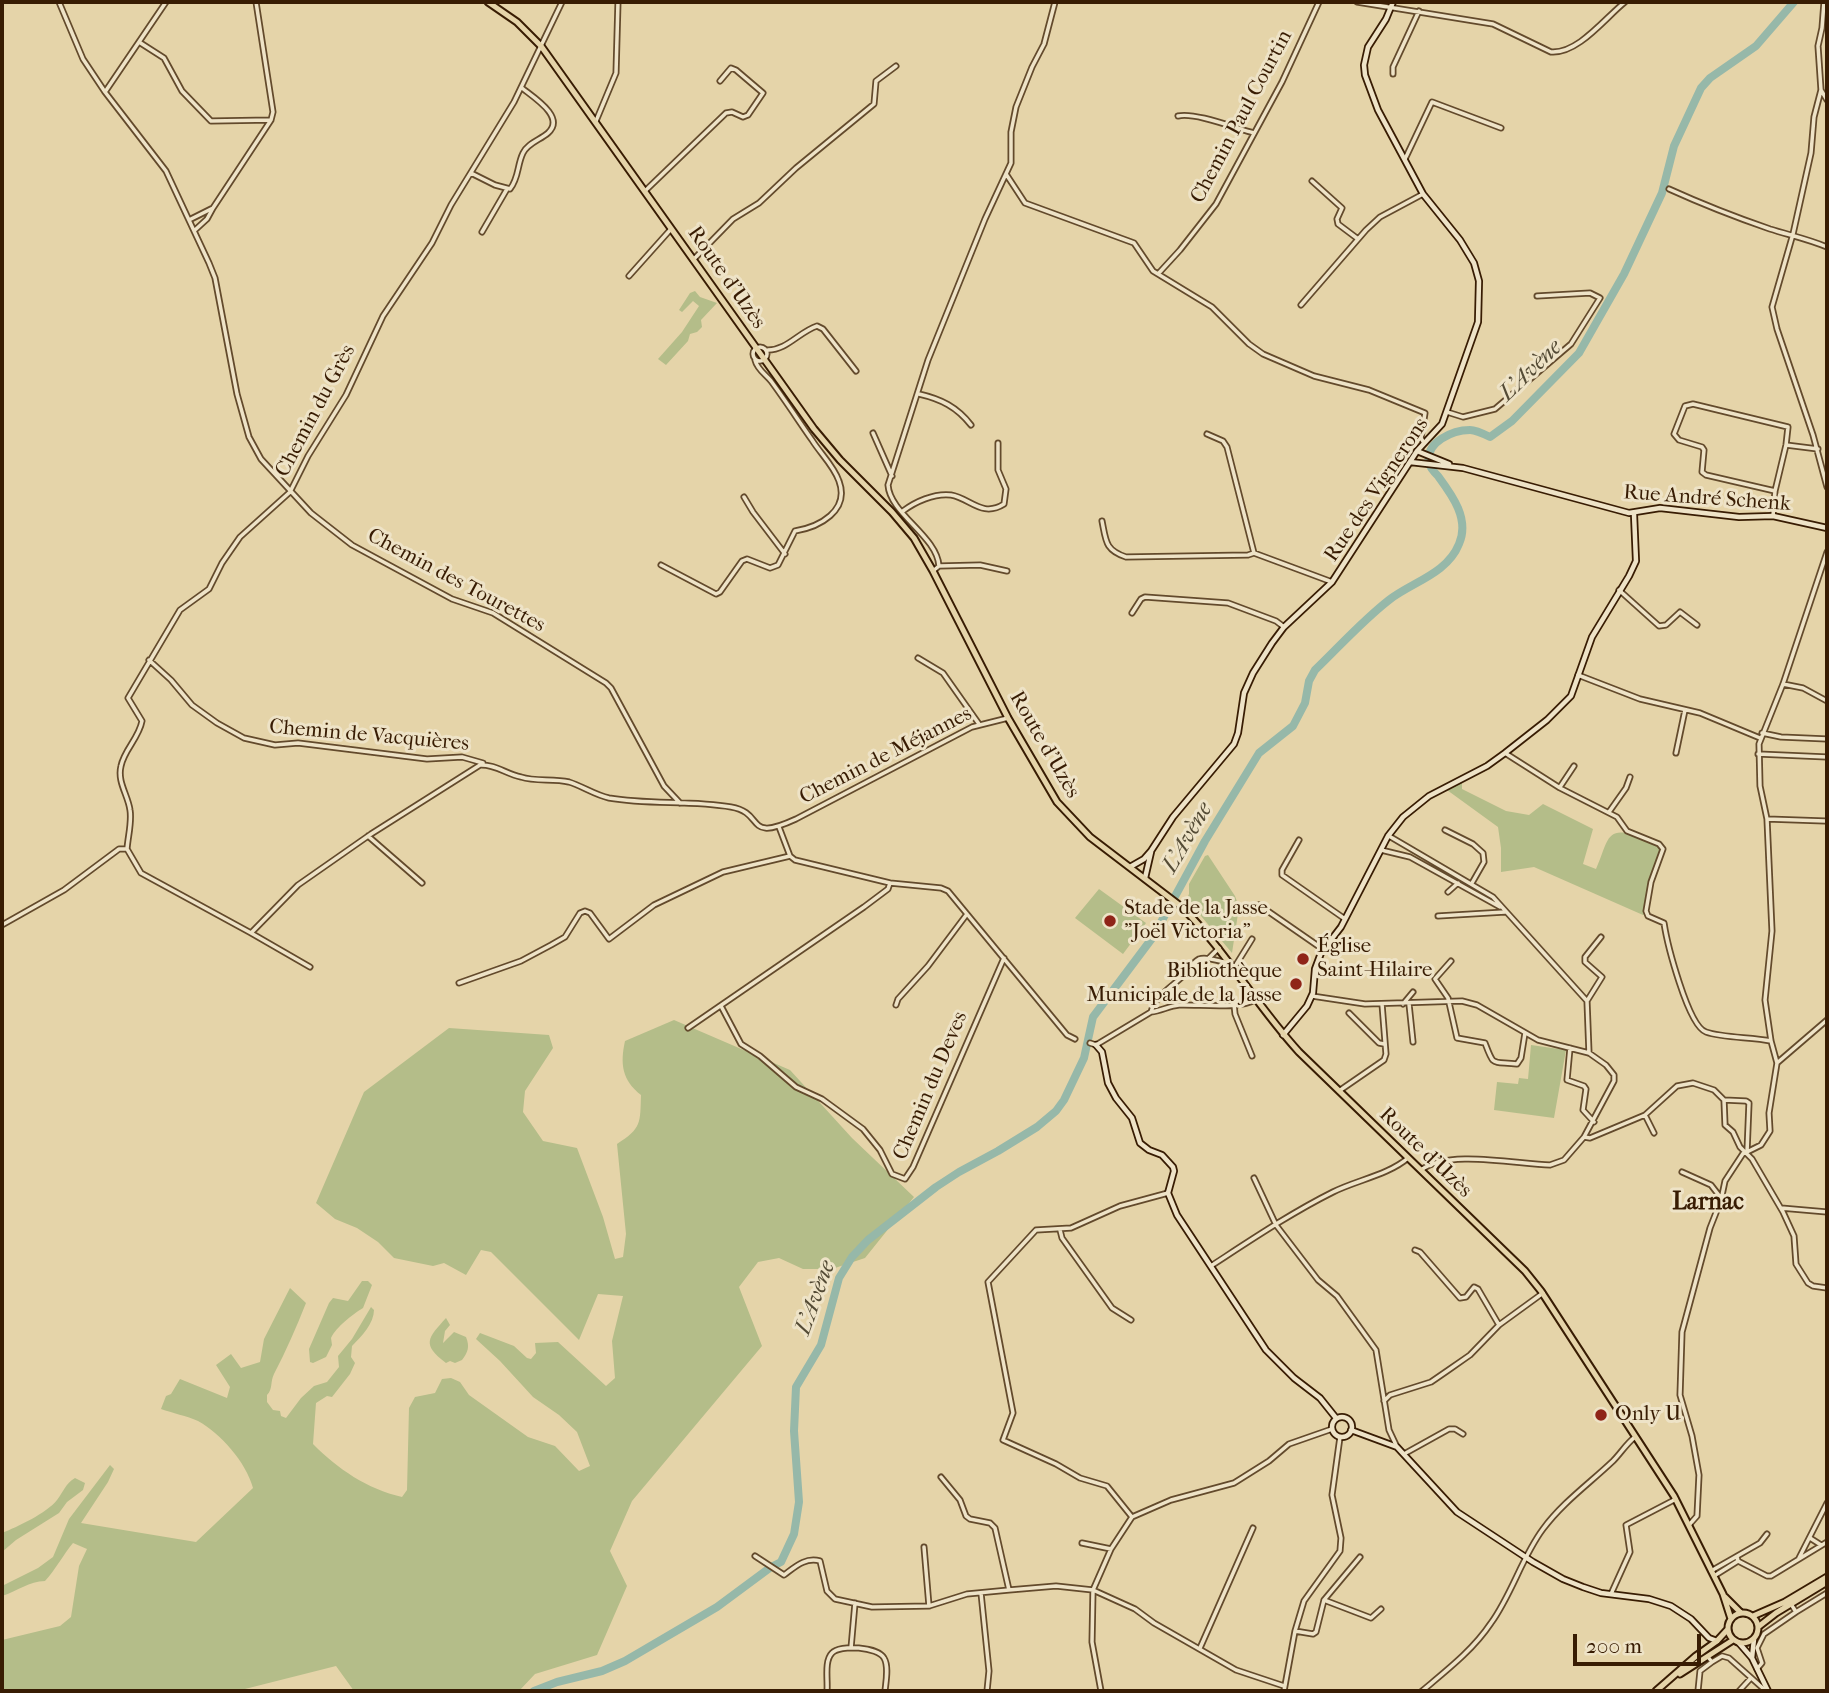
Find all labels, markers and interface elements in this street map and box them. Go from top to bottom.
street label: Chemin Paul Courtin [1186,26,1298,208]
street label: Route d'Uzès [681,222,771,334]
water label: L'Avène [1494,334,1568,408]
street label: Chemin du Grès [271,341,361,481]
street label: Rue des Vignerons [1319,413,1435,567]
street label: Rue André Schenk [1623,481,1791,517]
street label: Chemin des Tourettes [363,524,549,638]
street label: Route d'Uzès [1003,687,1085,803]
street label: Chemin de Méjannes [796,702,976,810]
street label: Chemin de Vacquières [268,715,470,757]
water label: L'Avène [1157,798,1219,878]
place label: Stade de la Jasse "Joël Victoria" [1124,896,1268,946]
marker: Stade de la Jasse "Joël Victoria" [1102,913,1118,929]
place label: Église Saint-Hilaire [1317,934,1432,984]
marker: Église Saint-Hilaire [1295,951,1311,967]
place label: Bibliothèque Municipale de la Jasse [1086,959,1282,1009]
marker: Bibliothèque Municipale de la Jasse [1288,976,1304,992]
street label: Chemin du Deves [888,1008,974,1164]
street label: Route d'Uzès [1373,1103,1477,1203]
district label: Larnac [1672,1189,1744,1217]
water label: L'Avène [790,1257,842,1339]
place label: Only U [1615,1402,1681,1428]
marker: Only U [1593,1407,1609,1423]
scale bar [1577,1620,1705,1664]
text: 200 m [1586,1634,1642,1658]

